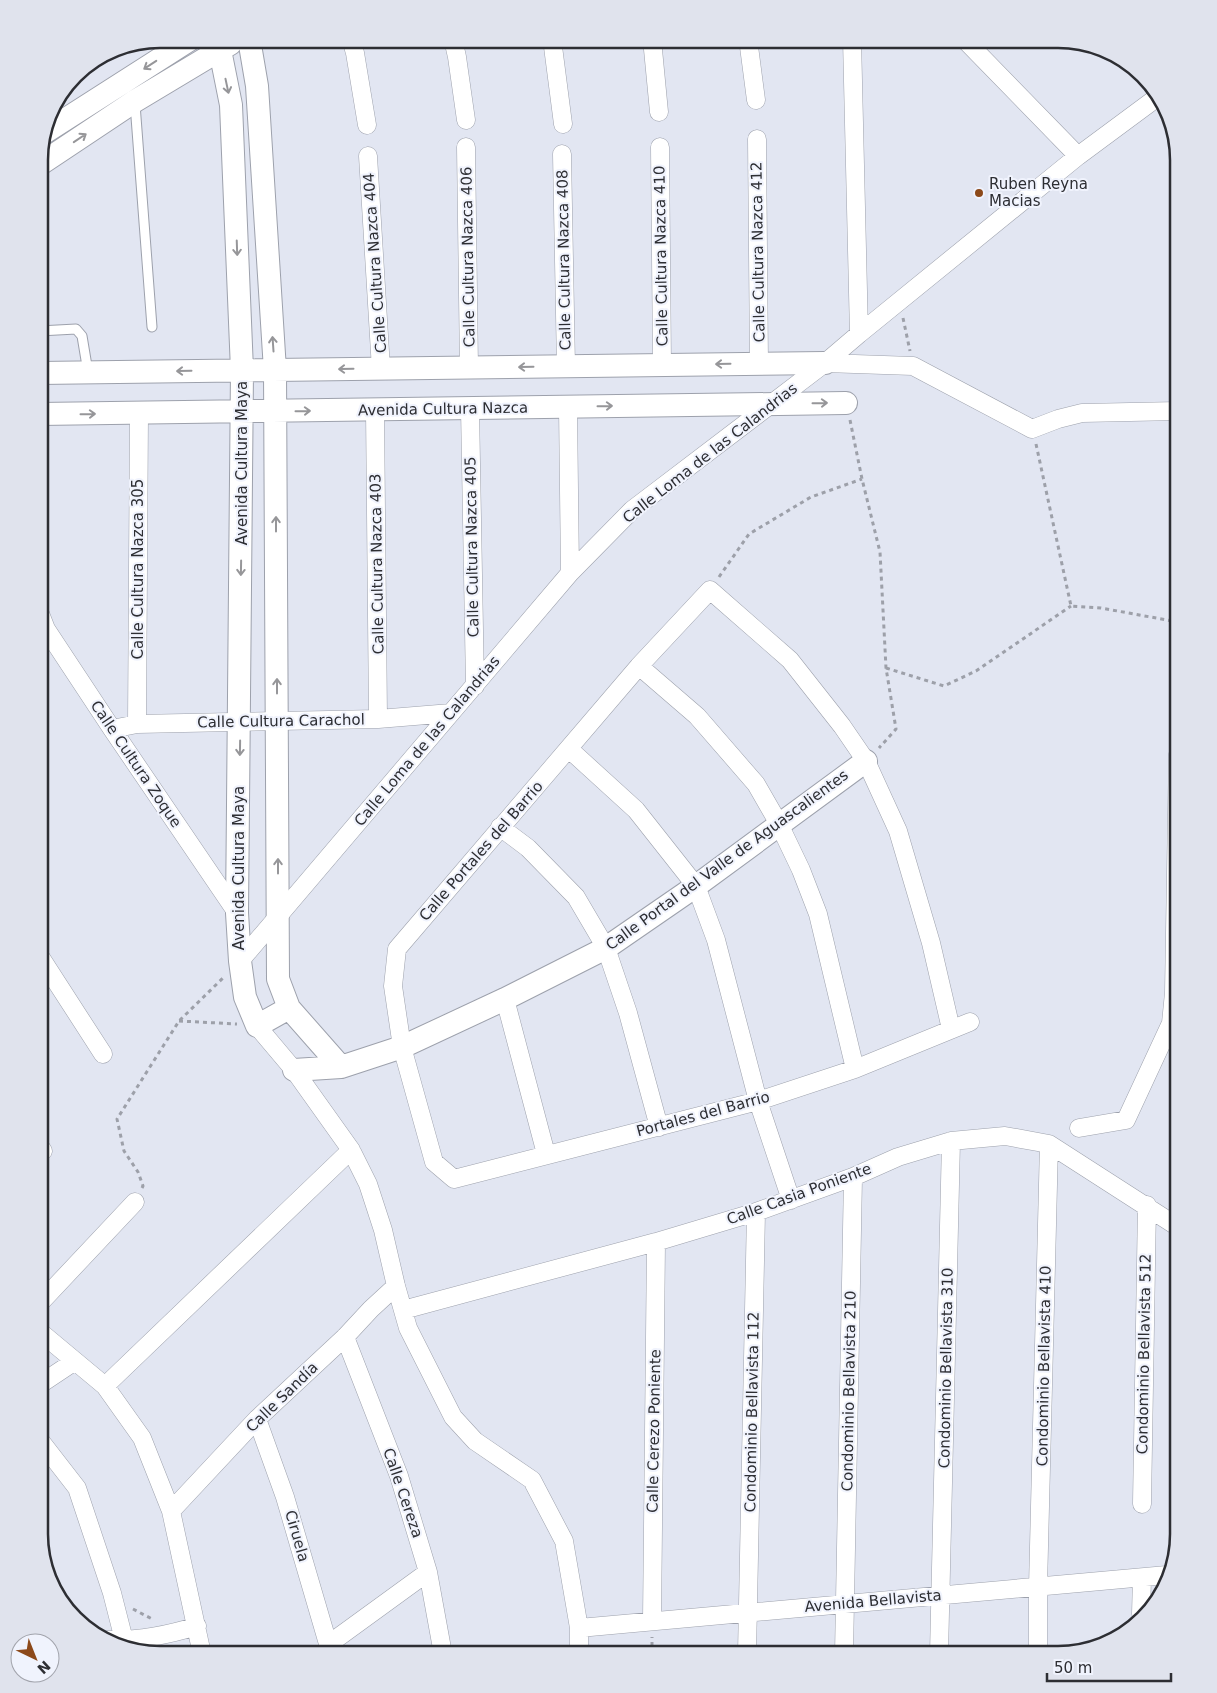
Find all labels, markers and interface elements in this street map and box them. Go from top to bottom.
one-way arrow [143,60,157,70]
one-way arrow [223,77,232,93]
one-way arrow [72,133,86,143]
street label: Calle Cultura Nazca 412 [747,161,769,343]
street label: Calle Cultura Nazca 410 [650,165,672,347]
street label: Calle Cultura Nazca 406 [457,166,479,348]
street label: Calle Cultura Nazca 408 [553,169,575,351]
street label: Calle Cultura Nazca 404 [360,172,390,354]
place label: Ruben Reyna Macias [989,175,1088,210]
marker: Ruben Reyna Macias [973,187,985,199]
one-way arrow [232,239,242,255]
one-way arrow [269,336,278,352]
one-way arrow [716,360,732,369]
one-way arrow [518,362,534,372]
one-way arrow [338,364,354,374]
one-way arrow [176,366,192,376]
street label: Calle Loma de las Calandrias [619,379,801,527]
street label: Avenida Cultura Maya [233,381,251,545]
one-way arrow [812,398,828,408]
street label: Avenida Cultura Nazca [358,399,528,419]
one-way arrow [596,401,613,411]
one-way arrow [294,406,310,415]
one-way arrow [79,409,95,418]
street label: Calle Cultura Nazca 405 [461,456,483,638]
street label: Calle Cultura Nazca 403 [366,473,388,655]
street label: Calle Cultura Nazca 305 [129,479,147,659]
one-way arrow [271,516,281,532]
one-way arrow [236,559,246,575]
street label: Calle Loma de las Calandrias [350,652,504,830]
one-way arrow [272,679,282,695]
street label: Calle Cultura Zoque [87,697,185,831]
street label: Calle Cultura Carachol [197,711,365,731]
one-way arrow [235,739,245,755]
street label: Calle Portal del Valle de Aguascalientes [602,766,852,954]
street label: Calle Portales del Barrio [415,777,547,925]
street label: Avenida Cultura Maya [230,786,248,950]
one-way arrow [273,859,283,875]
street label: Portales del Barrio [634,1088,772,1140]
street label: Calle Casia Poniente [724,1159,874,1229]
street label: Condominio Bellavista 512 [1133,1254,1155,1454]
street label: Condominio Bellavista 410 [1033,1266,1055,1466]
street label: Condominio Bellavista 310 [935,1268,957,1468]
street label: Condominio Bellavista 210 [838,1291,860,1491]
street label: Condominio Bellavista 112 [741,1312,763,1512]
street label: Calle Cerezo Poniente [644,1349,664,1513]
street label: Calle Sandía [242,1358,322,1436]
street label: Calle Cereza [379,1446,427,1540]
street label: Ciruela [281,1508,313,1564]
street label: Avenida Bellavista [804,1586,942,1616]
north arrow [10,1633,60,1683]
scale bar [1047,1650,1171,1682]
text: N [34,1658,54,1677]
text: 50 m [1054,1659,1092,1677]

